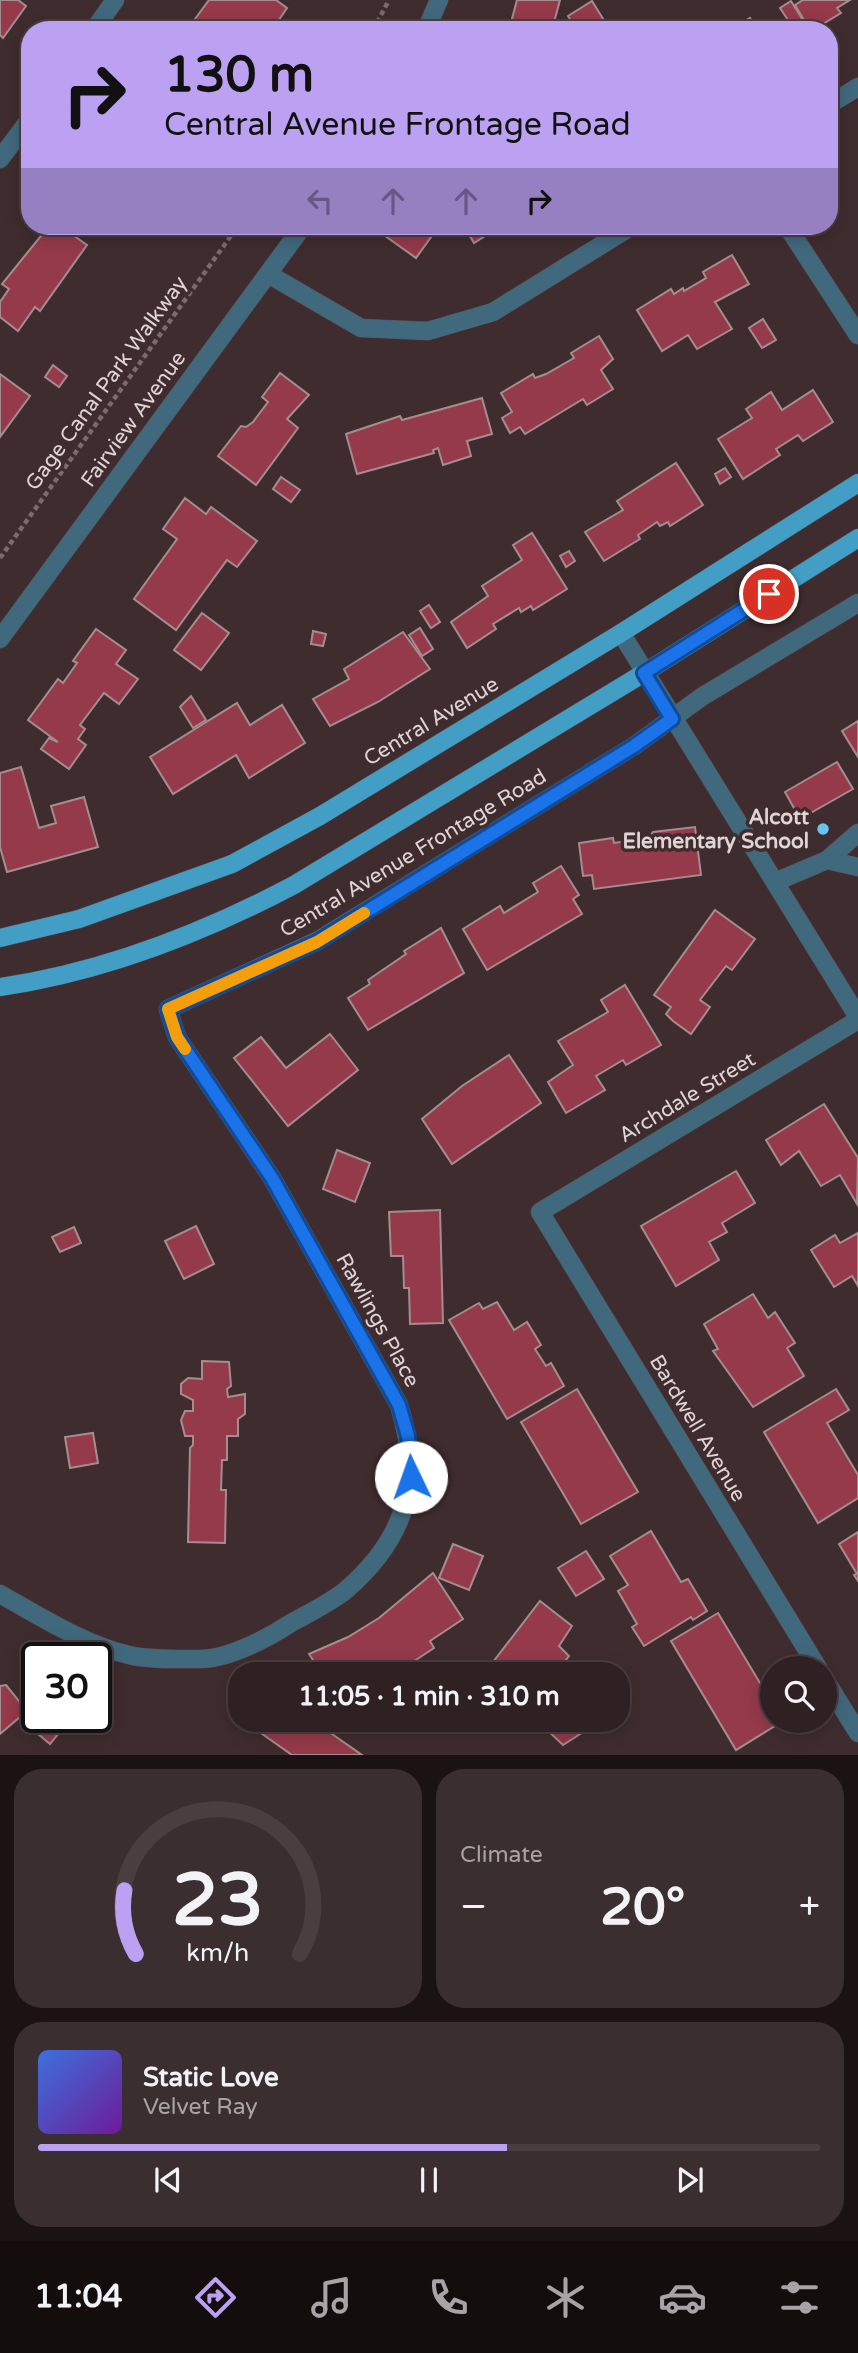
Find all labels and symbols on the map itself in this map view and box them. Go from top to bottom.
street label: Gage Canal Park Walkway [20,271,193,495]
street label: Fairview Avenue [76,346,191,492]
pin [739,564,799,624]
street label: Central Avenue [360,671,503,771]
street label: Central Avenue Frontage Road [276,764,551,943]
place label: Alcott Elementary School [622,805,809,854]
marker: Alcott Elementary School [815,821,831,837]
street label: Archdale Street [614,1047,760,1148]
street label: Rawlings Place [330,1249,425,1392]
street label: Bardwell Avenue [644,1350,751,1506]
position arrow [374,1440,448,1514]
speed limit sign: 30 [21,1642,112,1733]

